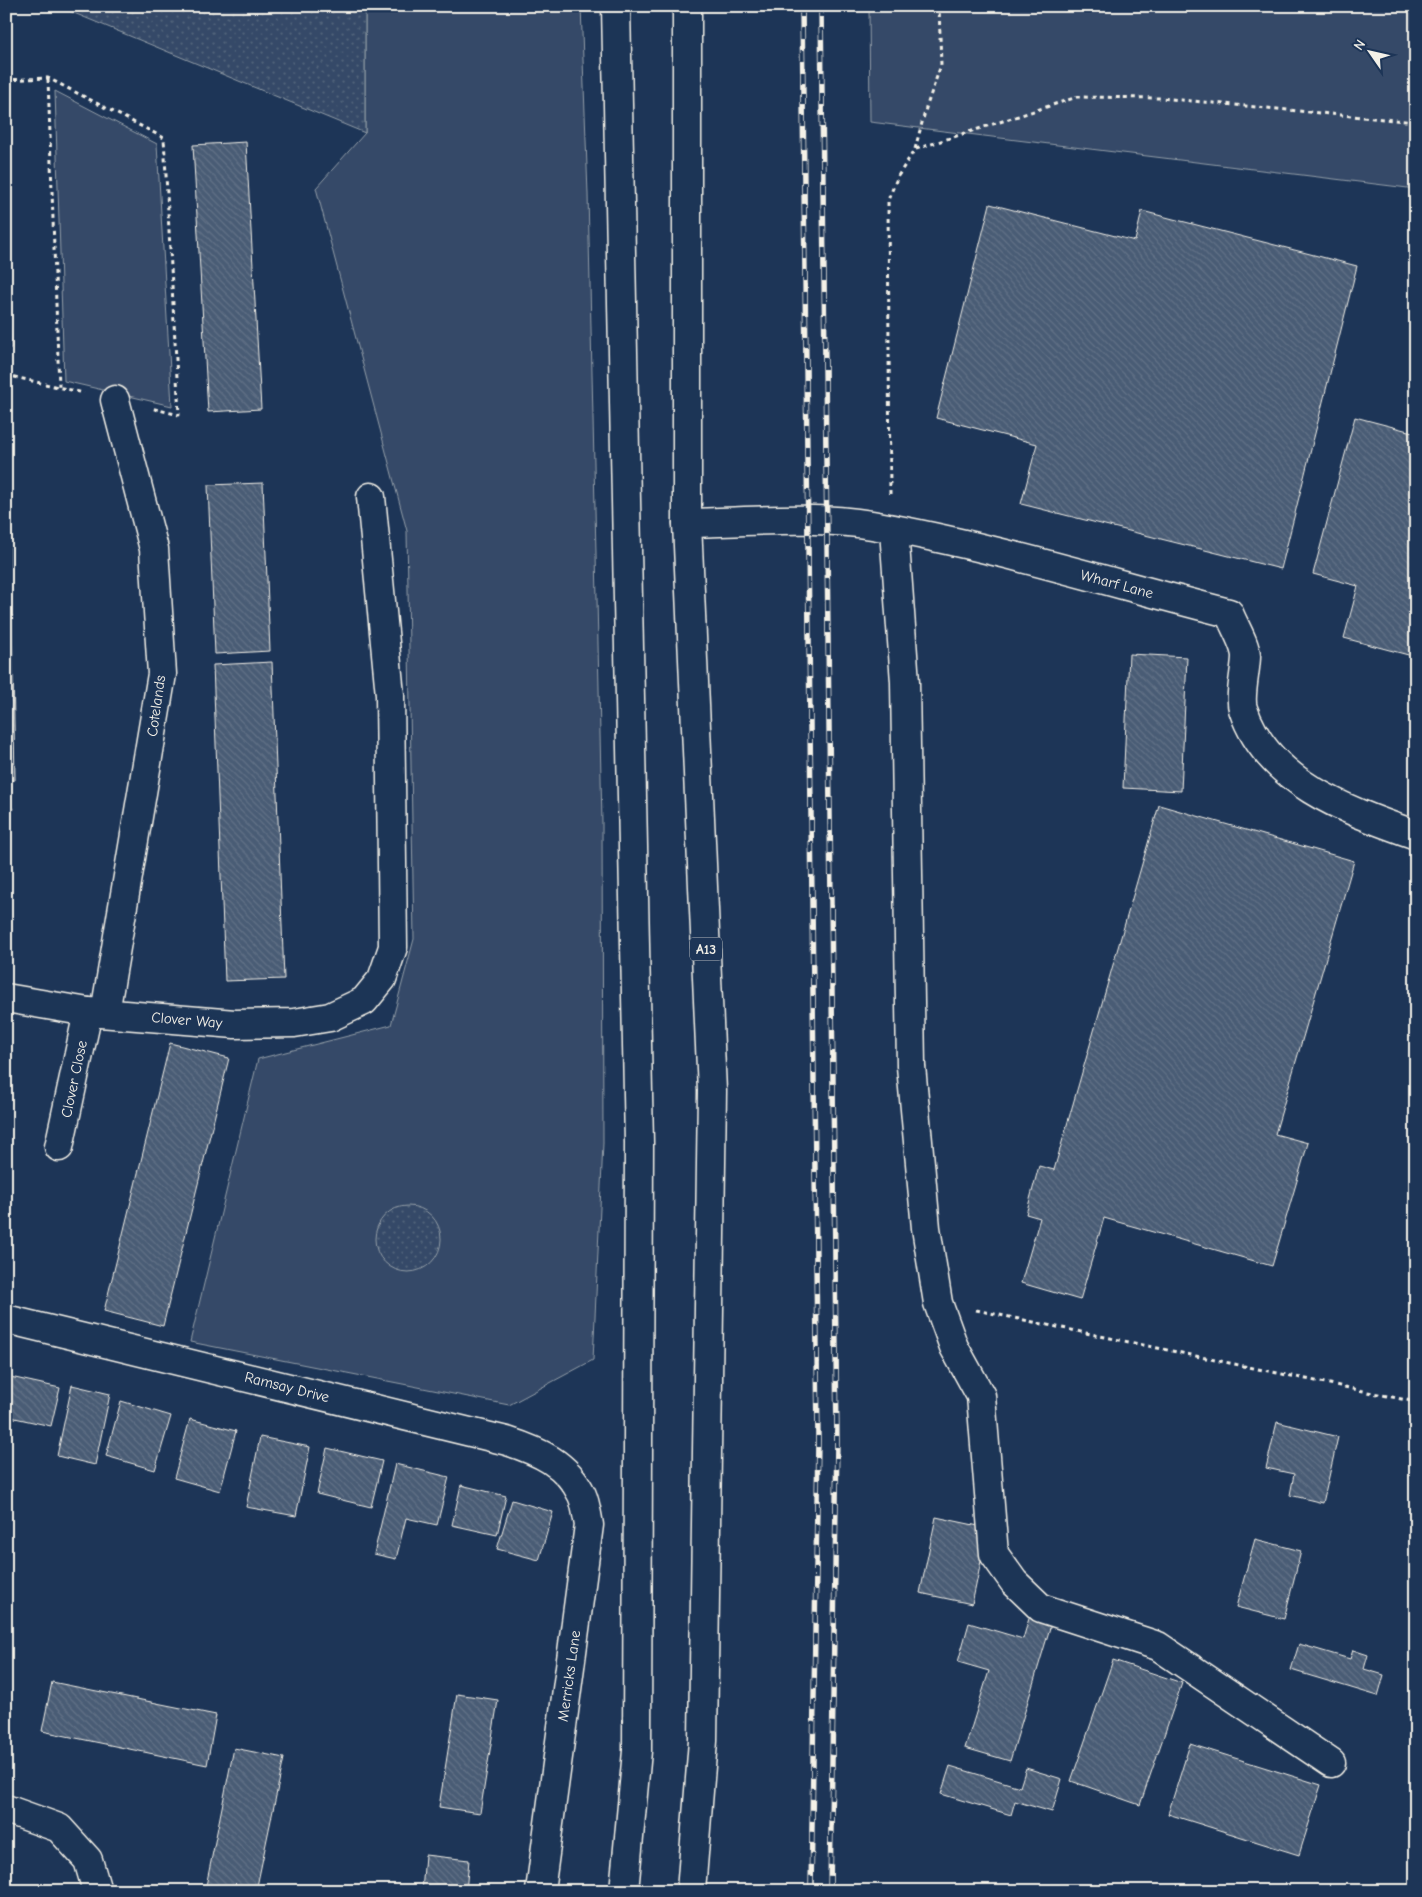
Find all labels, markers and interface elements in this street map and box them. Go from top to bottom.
north arrow [1344,28,1394,78]
text: N [1350,36,1369,54]
street label: Wharf Lane [1079,566,1156,602]
street label: Cotelands [143,674,169,738]
road number: A13 [690,938,722,961]
street label: Clover Way [151,1008,224,1032]
street label: Clover Close [57,1038,91,1119]
street label: Ramsay Drive [243,1368,332,1406]
street label: Merricks Lane [554,1629,584,1723]

